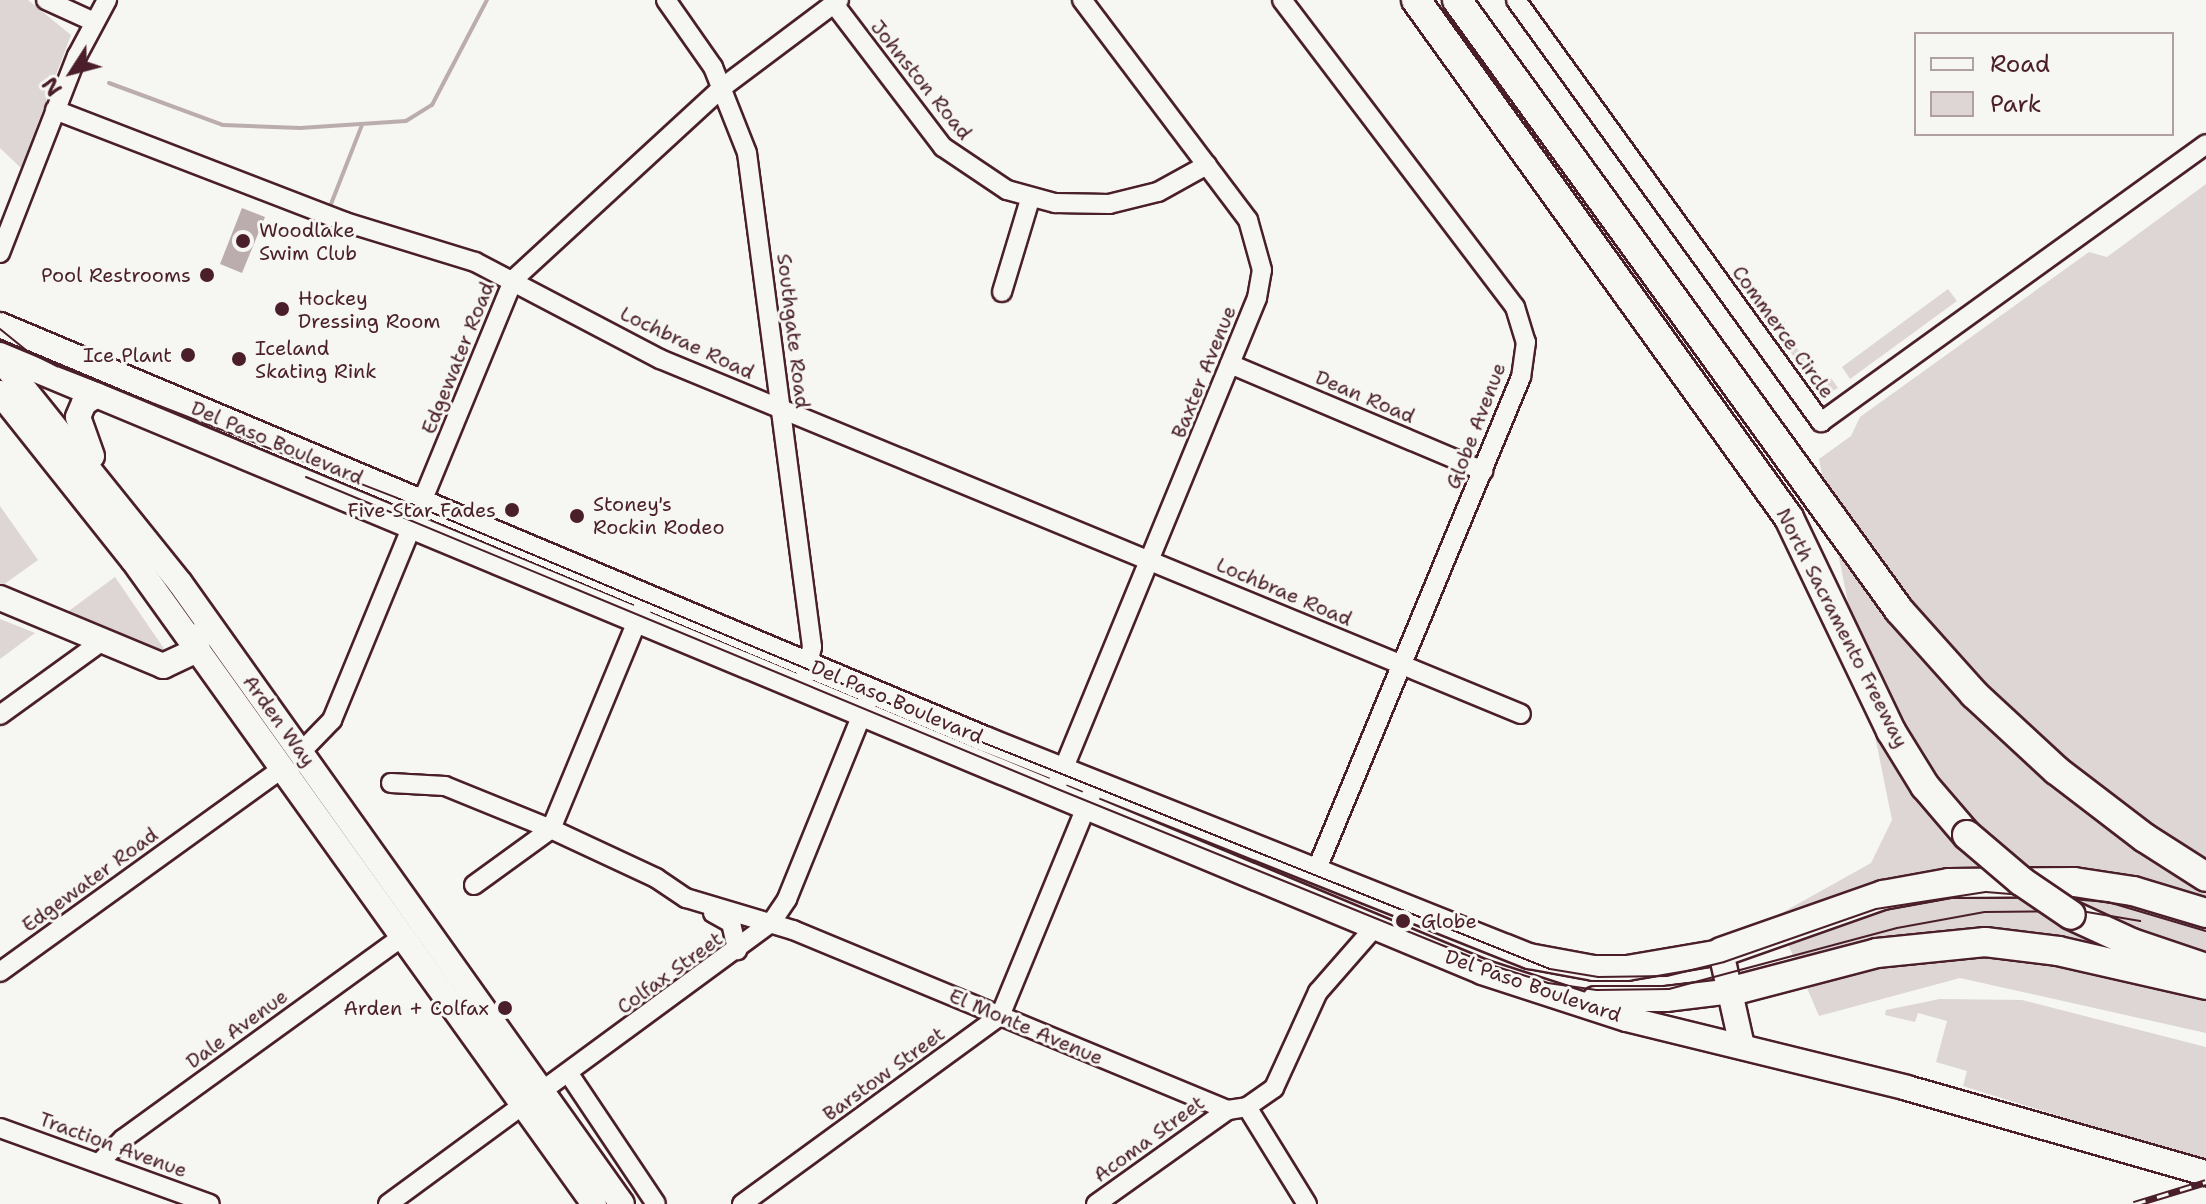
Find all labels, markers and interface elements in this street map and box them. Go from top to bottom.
street label: Johnston Road [865,15,977,145]
north arrow [32,32,112,112]
legend [1914,32,2174,136]
text: Road [1990,48,2050,80]
text: N [35,71,69,102]
text: Park [1990,88,2042,120]
place label: Woodlake Swim Club [259,218,357,265]
marker: Woodlake Swim Club [234,232,252,250]
street label: Southgate Road [772,252,814,410]
street label: Commerce Circle [1727,261,1839,403]
place label: Pool Restrooms [41,263,191,287]
marker: Pool Restrooms [198,266,216,284]
street label: Edgewater Road [416,278,500,438]
place label: Hockey Dressing Room [298,286,441,333]
marker: Hockey Dressing Room [273,300,291,318]
street label: Lochbrae Road [616,301,758,385]
street label: Baxter Avenue [1167,302,1241,442]
place label: Iceland Skating Rink [255,336,377,383]
place label: Ice Plant [83,343,172,367]
marker: Ice Plant [179,346,197,364]
marker: Iceland Skating Rink [230,350,248,368]
street label: Globe Avenue [1441,360,1511,492]
street label: Dean Road [1312,365,1418,429]
street label: Del Paso Boulevard [187,396,367,490]
place label: Stoney's Rockin Rodeo [593,492,725,539]
place label: Five Star Fades [347,498,496,522]
marker: Five Star Fades [503,501,521,519]
street label: North Sacramento Freeway [1771,504,1913,752]
marker: Stoney's Rockin Rodeo [568,507,586,525]
street label: Lochbrae Road [1213,553,1355,631]
street label: Del Paso Boulevard [807,655,987,749]
street label: Arden Way [238,670,320,772]
street label: Edgewater Road [17,823,163,937]
place label: Globe [1421,909,1477,933]
marker: Globe [1392,910,1414,932]
street label: Colfax Street [613,927,727,1019]
street label: Del Paso Boulevard [1442,945,1624,1027]
street label: Dale Avenue [182,984,292,1074]
street label: El Monte Avenue [945,984,1107,1070]
place label: Arden + Colfax [344,996,489,1020]
marker: Arden + Colfax [496,999,514,1017]
street label: Barstow Street [818,1022,950,1126]
street label: Acoma Street [1089,1091,1209,1187]
street label: Traction Avenue [36,1107,190,1183]

